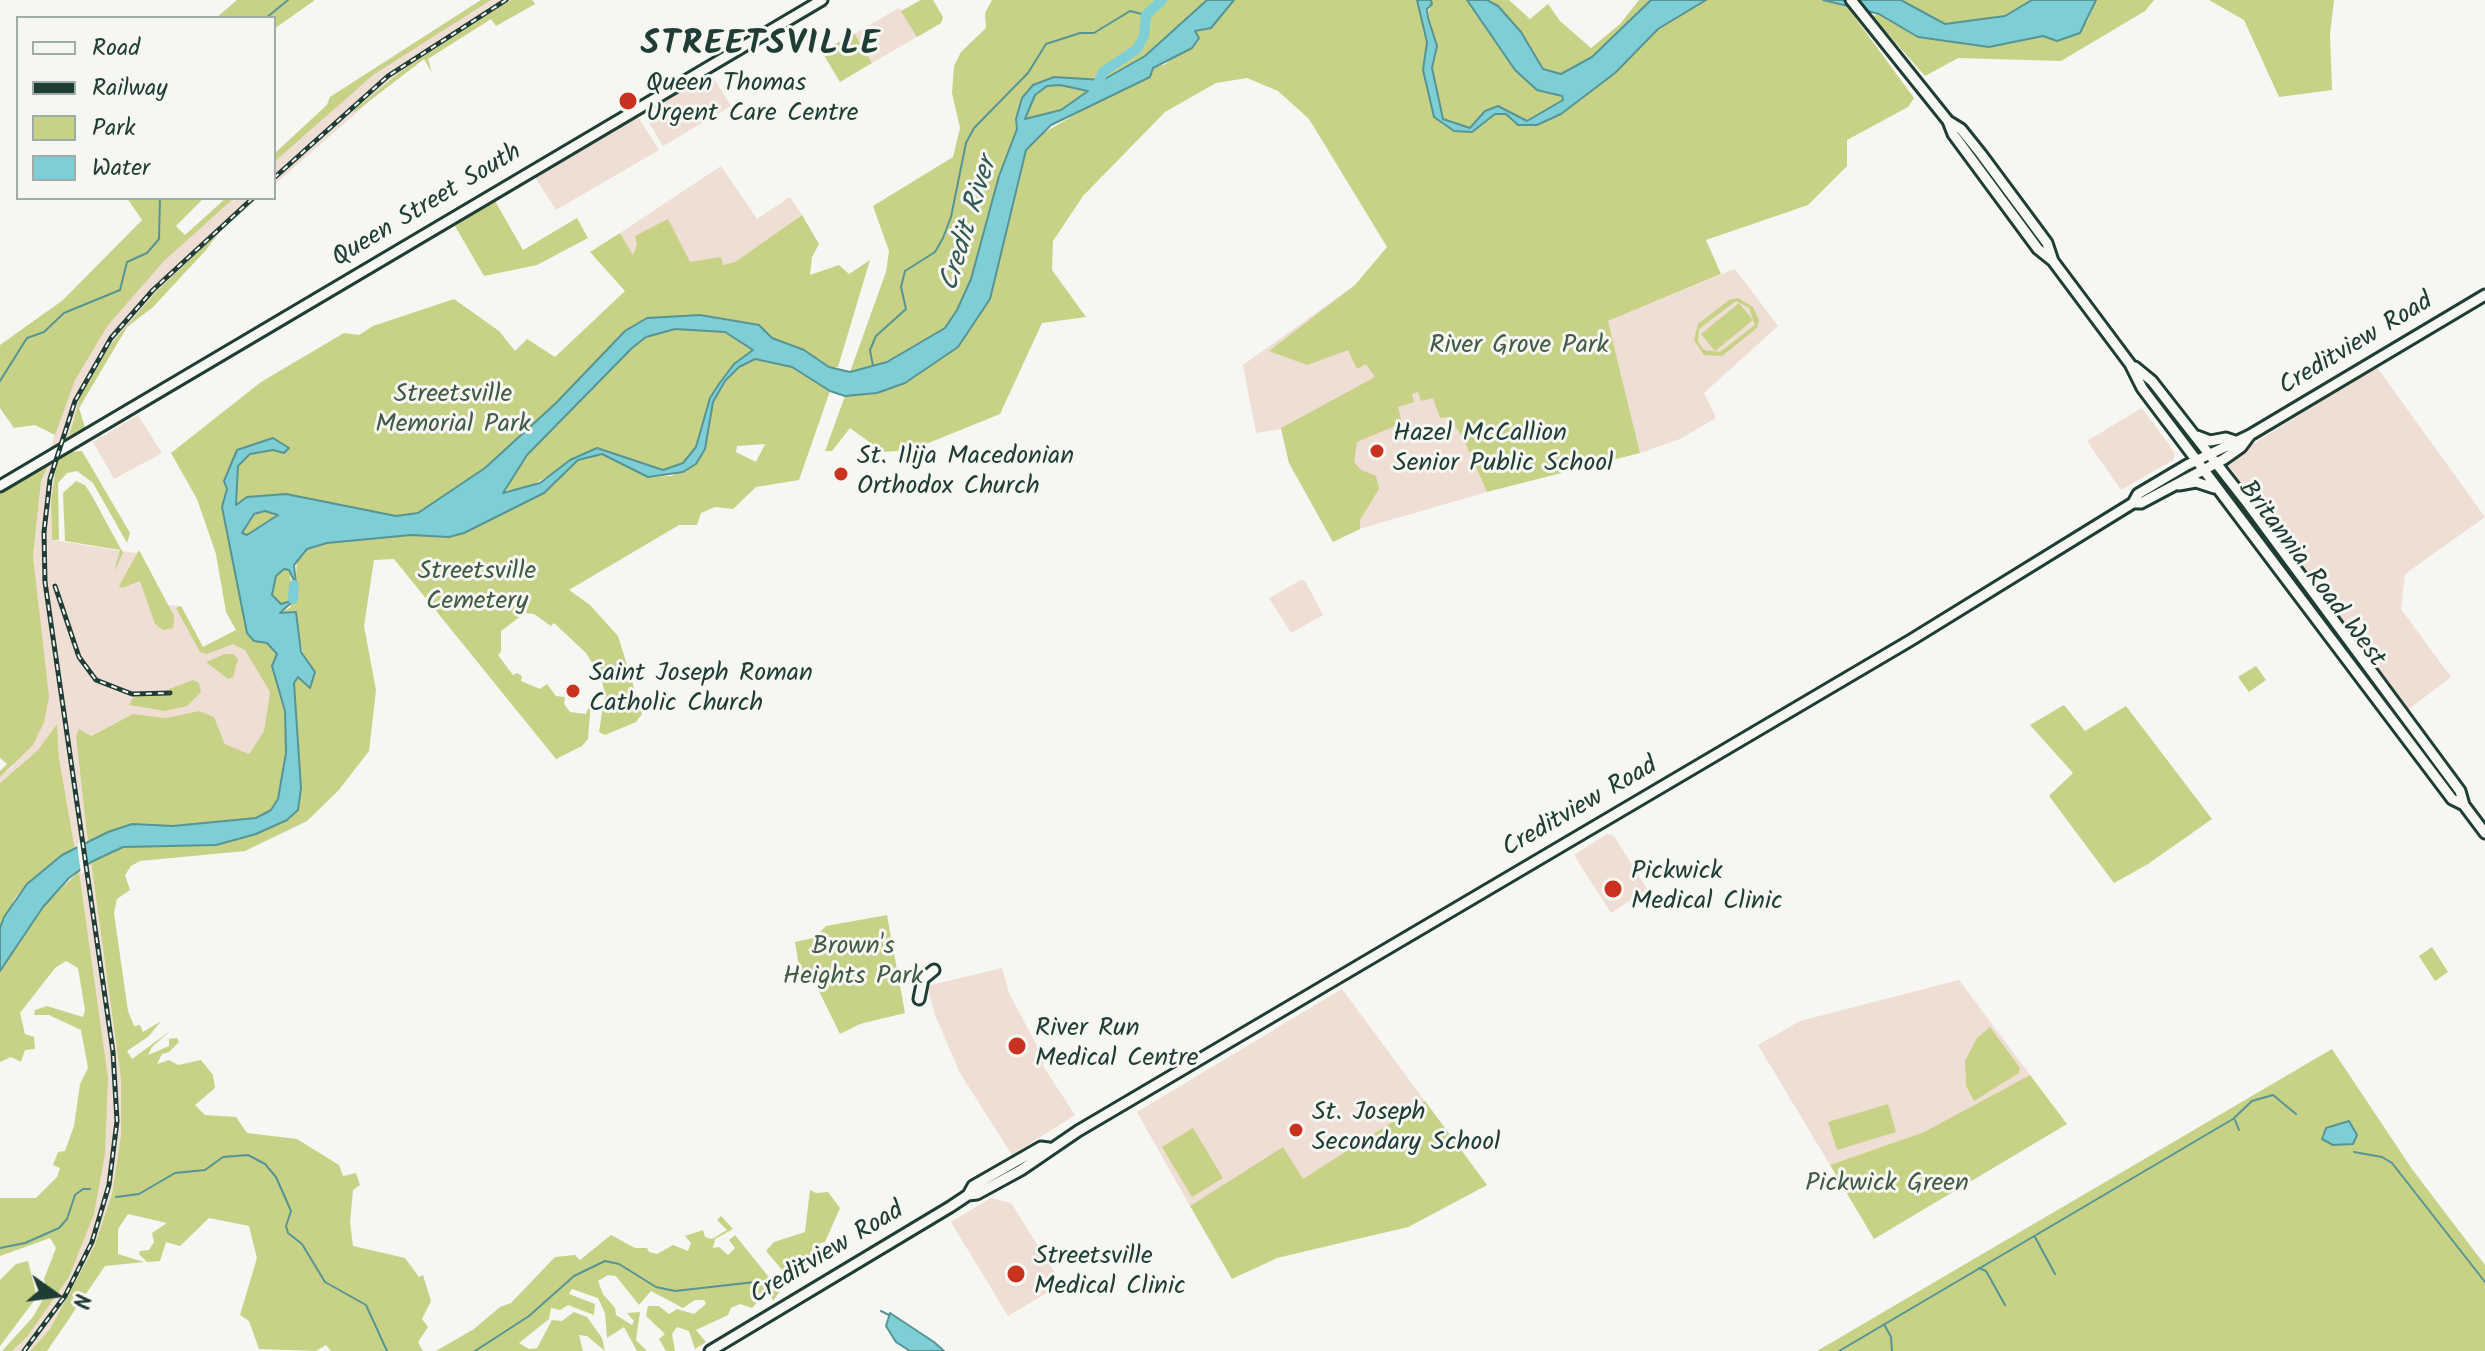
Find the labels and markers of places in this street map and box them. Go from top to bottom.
place label: Queen Thomas Urgent Care Centre [646,70,859,132]
marker: Queen Thomas Urgent Care Centre [617,90,639,112]
place label: Hazel McCallion Senior Public School [1393,420,1613,482]
marker: Hazel McCallion Senior Public School [1368,442,1386,460]
place label: St. Ilija Macedonian Orthodox Church [857,443,1074,504]
marker: St. Ilija Macedonian Orthodox Church [832,465,850,483]
place label: Saint Joseph Roman Catholic Church [589,660,813,722]
marker: Saint Joseph Roman Catholic Church [564,682,582,700]
place label: Pickwick Medical Clinic [1631,858,1783,920]
marker: Pickwick Medical Clinic [1602,878,1624,900]
place label: River Run Medical Centre [1035,1015,1198,1076]
marker: River Run Medical Centre [1006,1035,1028,1057]
place label: St. Joseph Secondary School [1312,1099,1500,1160]
marker: St. Joseph Secondary School [1287,1121,1305,1139]
place label: Streetsville Medical Clinic [1034,1243,1186,1304]
marker: Streetsville Medical Clinic [1005,1263,1027,1285]

